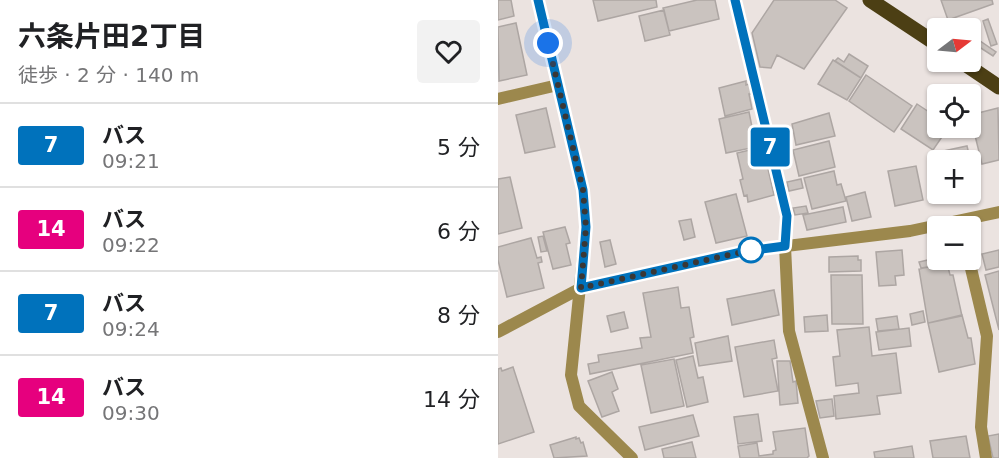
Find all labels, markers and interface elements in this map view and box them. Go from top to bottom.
north arrow [927,18,981,72]
map controls [927,18,981,270]
text: 六条片田2丁目 [18,20,205,53]
button: heart [417,20,480,83]
your location [533,28,563,58]
text: 徒歩 · 2 分 · 140 m [18,63,199,87]
button: locate [927,84,981,138]
text: バス [102,123,146,148]
line badge: 7 [750,128,790,166]
text: 7 [44,133,58,157]
text: 5 分 [437,135,480,160]
text: 7 [763,135,777,159]
text: 09:21 [102,149,160,173]
button: + [927,150,981,204]
text: バス [102,207,146,232]
button: − [927,216,981,270]
text: 14 [36,217,66,241]
text: 6 分 [437,219,480,244]
text: 09:22 [102,233,160,257]
unlabelled marker [738,237,764,263]
text: バス [102,291,146,316]
text: 7 [44,301,58,325]
text: 8 分 [437,303,480,328]
text: 09:24 [102,317,160,341]
text: バス [102,375,146,400]
text: 14 [36,385,66,409]
text: 14 分 [423,387,480,412]
text: 09:30 [102,401,160,425]

